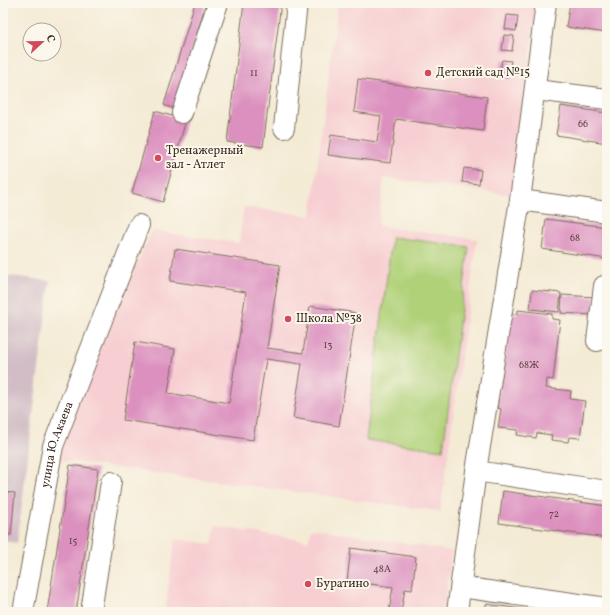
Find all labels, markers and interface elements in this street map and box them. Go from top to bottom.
north arrow [22,22,62,62]
text: С [42,33,58,45]
place label: Детский сад №15 [436,65,530,81]
house number: 11 [250,66,258,80]
marker: Детский сад №15 [423,68,433,78]
house number: 66 [578,117,588,131]
place label: Тренажерный зал - Атлет [166,143,243,173]
marker: Тренажерный зал - Атлет [153,153,163,163]
house number: 68 [570,231,580,245]
place label: Школа №38 [296,311,362,327]
marker: Школа №38 [283,314,293,324]
house number: 13 [323,338,333,352]
house number: 68Ж [519,358,539,372]
street label: улица Ю.Акаева [38,399,77,489]
house number: 72 [549,507,559,521]
house number: 15 [69,534,78,548]
house number: 48А [373,562,391,576]
place label: Буратино [316,576,369,592]
marker: Буратино [303,579,313,589]

